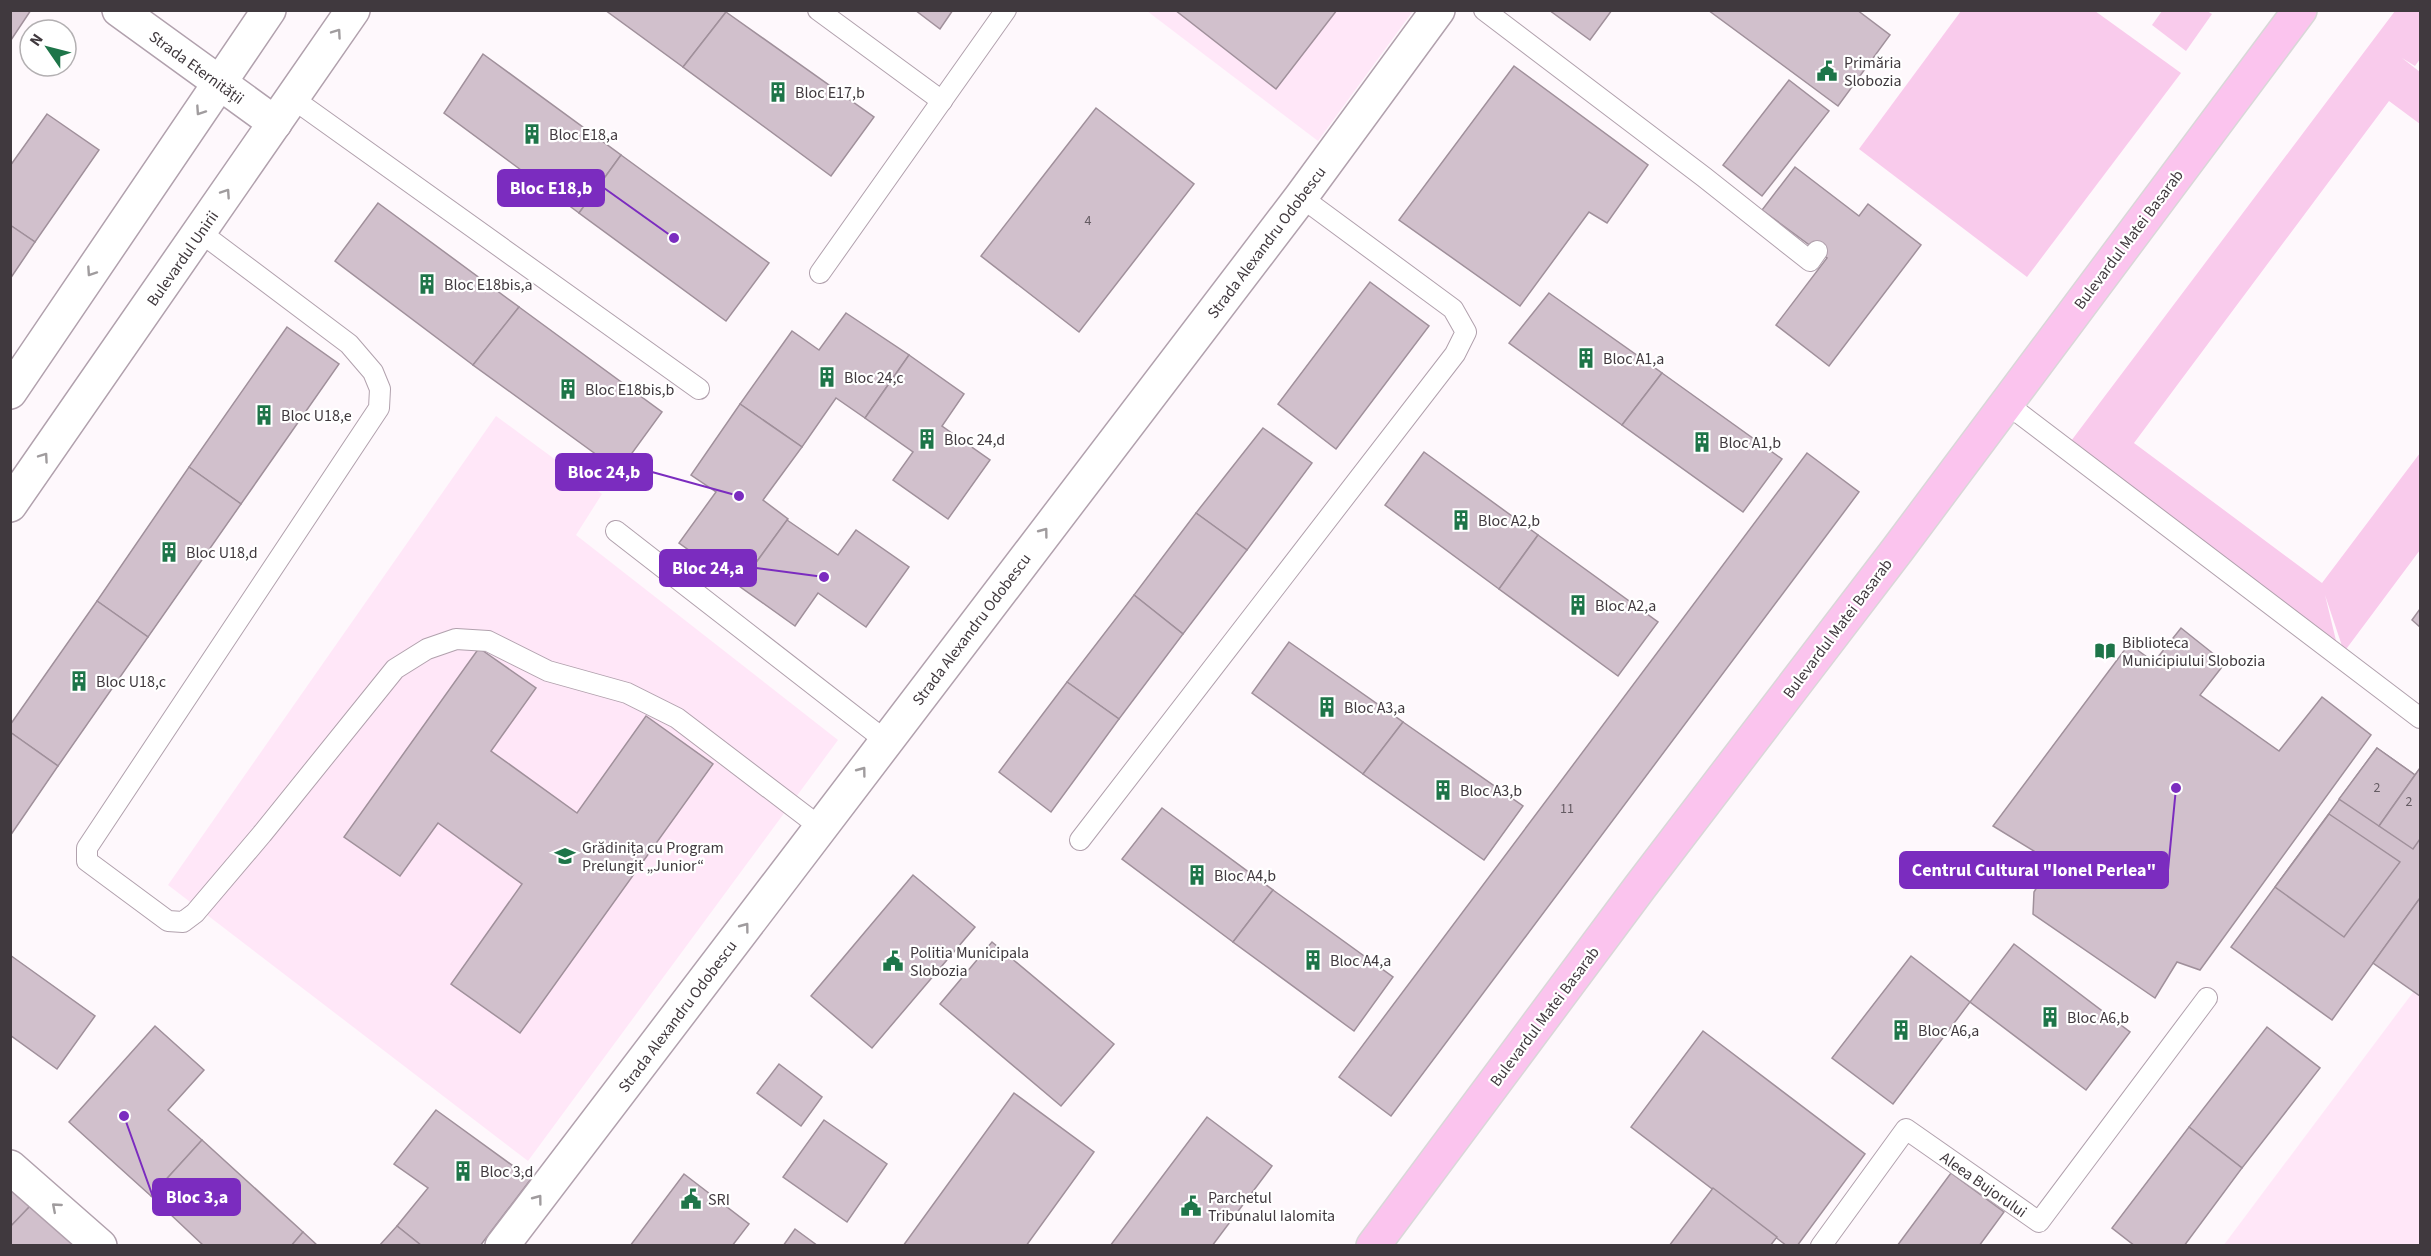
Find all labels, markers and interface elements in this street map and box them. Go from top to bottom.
north arrow [18,18,78,78]
street label: Strada Eternității [144,26,248,110]
one-way arrow [330,28,341,39]
text: N [24,29,49,51]
place label: Primăria Slobozia [1844,52,1902,92]
public building icon: Primăria Slobozia [1815,59,1839,83]
building icon: Bloc E17,b [766,80,790,104]
place label: Bloc E17,b [795,82,865,104]
one-way arrow [196,104,207,115]
building icon: Bloc E18,a [520,122,544,146]
place label: Bloc E18,a [549,124,618,146]
street label: Strada Alexandru Odobescu [1202,162,1331,323]
street label: Bulevardul Matei Basarab [2069,165,2189,314]
callout: Bloc E18,b [498,170,604,206]
text: Bloc E18,b [510,176,592,201]
one-way arrow [219,189,230,200]
street label: Bulevardul Unirii [142,206,224,311]
house number: 4 [1085,211,1092,231]
one-way arrow [87,266,98,277]
building icon: Bloc E18bis,a [415,272,439,296]
place label: Bloc E18bis,a [444,274,533,296]
building icon: Bloc A1,a [1574,346,1598,370]
place label: Bloc A1,a [1603,348,1664,370]
building icon: Bloc 24,c [815,365,839,389]
place label: Bloc 24,c [844,367,904,389]
building icon: Bloc E18bis,b [556,377,580,401]
place label: Bloc E18bis,b [585,379,674,401]
building icon: Bloc U18,e [252,403,276,427]
place label: Bloc U18,e [281,405,352,427]
building icon: Bloc 24,d [915,427,939,451]
place label: Bloc 24,d [944,429,1005,451]
building icon: Bloc A1,b [1690,430,1714,454]
place label: Bloc A1,b [1719,432,1781,454]
one-way arrow [37,453,48,464]
callout: Bloc 24,b [556,454,652,490]
text: Bloc 24,b [568,460,640,485]
building icon: Bloc A2,b [1449,508,1473,532]
place label: Bloc A2,b [1478,510,1540,532]
one-way arrow [1037,528,1048,539]
building icon: Bloc U18,d [157,540,181,564]
place label: Bloc U18,d [186,542,258,564]
street label: Strada Alexandru Odobescu [907,549,1036,710]
callout: Bloc 24,a [660,550,756,586]
street label: Bulevardul Matei Basarab [1778,554,1898,703]
text: Bloc 24,a [672,556,744,581]
building icon: Bloc A2,a [1566,593,1590,617]
place label: Bloc A2,a [1595,595,1656,617]
place label: Biblioteca Municipiului Slobozia [2122,632,2265,672]
library icon: Biblioteca Municipiului Slobozia [2093,639,2117,663]
building icon: Bloc U18,c [67,669,91,693]
place label: Bloc U18,c [96,671,166,693]
building icon: Bloc A3,a [1315,695,1339,719]
place label: Bloc A3,a [1344,697,1405,719]
one-way arrow [855,767,866,778]
building icon: Bloc A3,b [1431,778,1455,802]
house number: 2 [2374,778,2381,798]
place label: Bloc A3,b [1460,780,1522,802]
house number: 2 [2406,792,2413,812]
house number: 11 [1560,799,1574,819]
place label: Grădinița cu Program Prelungit „Junior“ [582,837,724,877]
school or university icon: Grădinița cu Program Prelungit „Junior“ [553,844,577,868]
callout: Centrul Cultural "Ionel Perlea" [1900,852,2168,888]
text: Centrul Cultural "Ionel Perlea" [1912,858,2156,883]
building icon: Bloc A4,b [1185,863,1209,887]
place label: Bloc A4,b [1214,865,1276,887]
one-way arrow [737,922,748,933]
street label: Strada Alexandru Odobescu [613,936,742,1097]
place label: Politia Municipala Slobozia [910,942,1029,982]
street label: Bulevardul Matei Basarab [1485,942,1605,1091]
building icon: Bloc A4,a [1301,948,1325,972]
public building icon: Politia Municipala Slobozia [881,949,905,973]
place label: Bloc A4,a [1330,950,1391,972]
building icon: Bloc A6,b [2038,1005,2062,1029]
place label: Bloc A6,b [2067,1007,2129,1029]
building icon: Bloc A6,a [1889,1018,1913,1042]
place label: Bloc A6,a [1918,1020,1979,1042]
street label: Aleea Bujorului [1936,1147,2031,1223]
building icon: Bloc 3,d [451,1159,475,1183]
place label: Bloc 3,d [480,1161,533,1183]
callout: Bloc 3,a [153,1179,240,1215]
text: Bloc 3,a [166,1185,228,1210]
public building icon: SRI [679,1187,703,1211]
place label: Parchetul Tribunalul Ialomita [1208,1187,1335,1227]
place label: SRI [708,1189,730,1211]
public building icon: Parchetul Tribunalul Ialomita [1179,1194,1203,1218]
one-way arrow [530,1195,541,1206]
one-way arrow [52,1203,63,1214]

